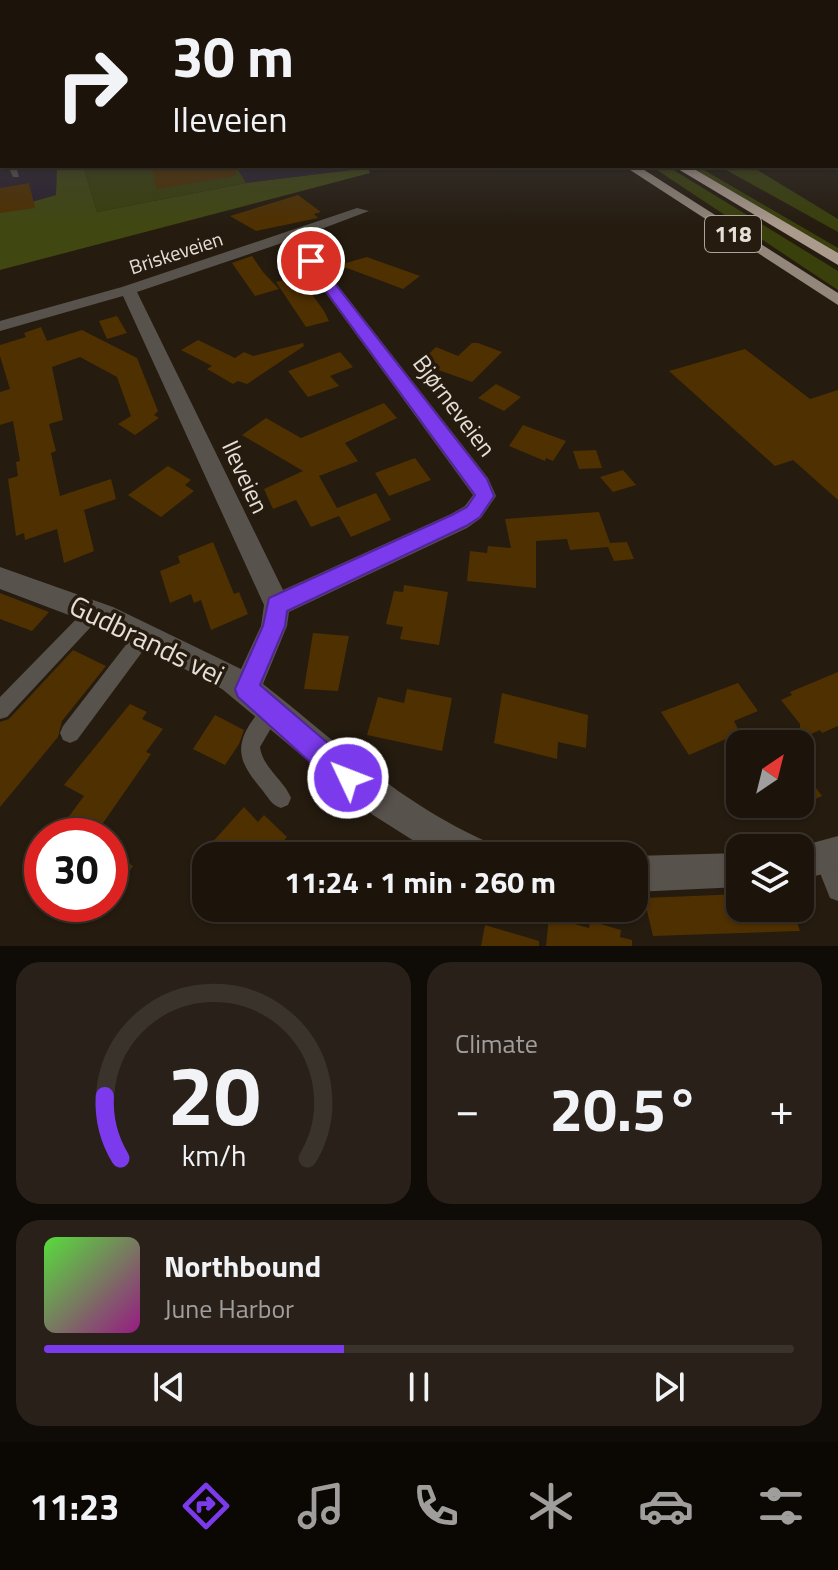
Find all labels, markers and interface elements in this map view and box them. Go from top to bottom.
text: 30 m [172,14,294,99]
icon: right [40,32,144,136]
text: Ileveien [172,91,288,146]
road number: 118 [705,216,761,252]
street label: Briskeveien [125,223,227,282]
pin [277,227,345,295]
icon: arrive [289,239,333,283]
street label: Bjørneveien [404,347,505,464]
street label: Ileveien [213,434,279,519]
street label: Gudbrands vei [62,583,232,696]
north arrow [726,730,814,818]
map controls [726,730,814,922]
position arrow [306,736,390,820]
speed limit sign: 30 [24,818,128,922]
button: layers [726,834,814,922]
text: 11:24 · 1 min · 260 m [284,859,556,905]
text: Climate [455,1024,538,1063]
text: 20 [167,1031,260,1157]
text: 20.5° [550,1063,699,1154]
text: − [455,1075,480,1142]
text: + [769,1075,794,1142]
text: km/h [181,1134,246,1177]
text: Northbound [164,1243,321,1289]
text: June Harbor [164,1289,294,1328]
icon: previous [147,1365,191,1409]
icon: pause [397,1365,441,1409]
icon: next [647,1365,691,1409]
icon: directions [178,1478,234,1534]
icon: music [293,1478,349,1534]
icon: phone [408,1478,464,1534]
icon: climate [523,1478,579,1534]
icon: car [638,1478,694,1534]
icon: filters [753,1478,809,1534]
text: 11:23 [29,1479,119,1534]

